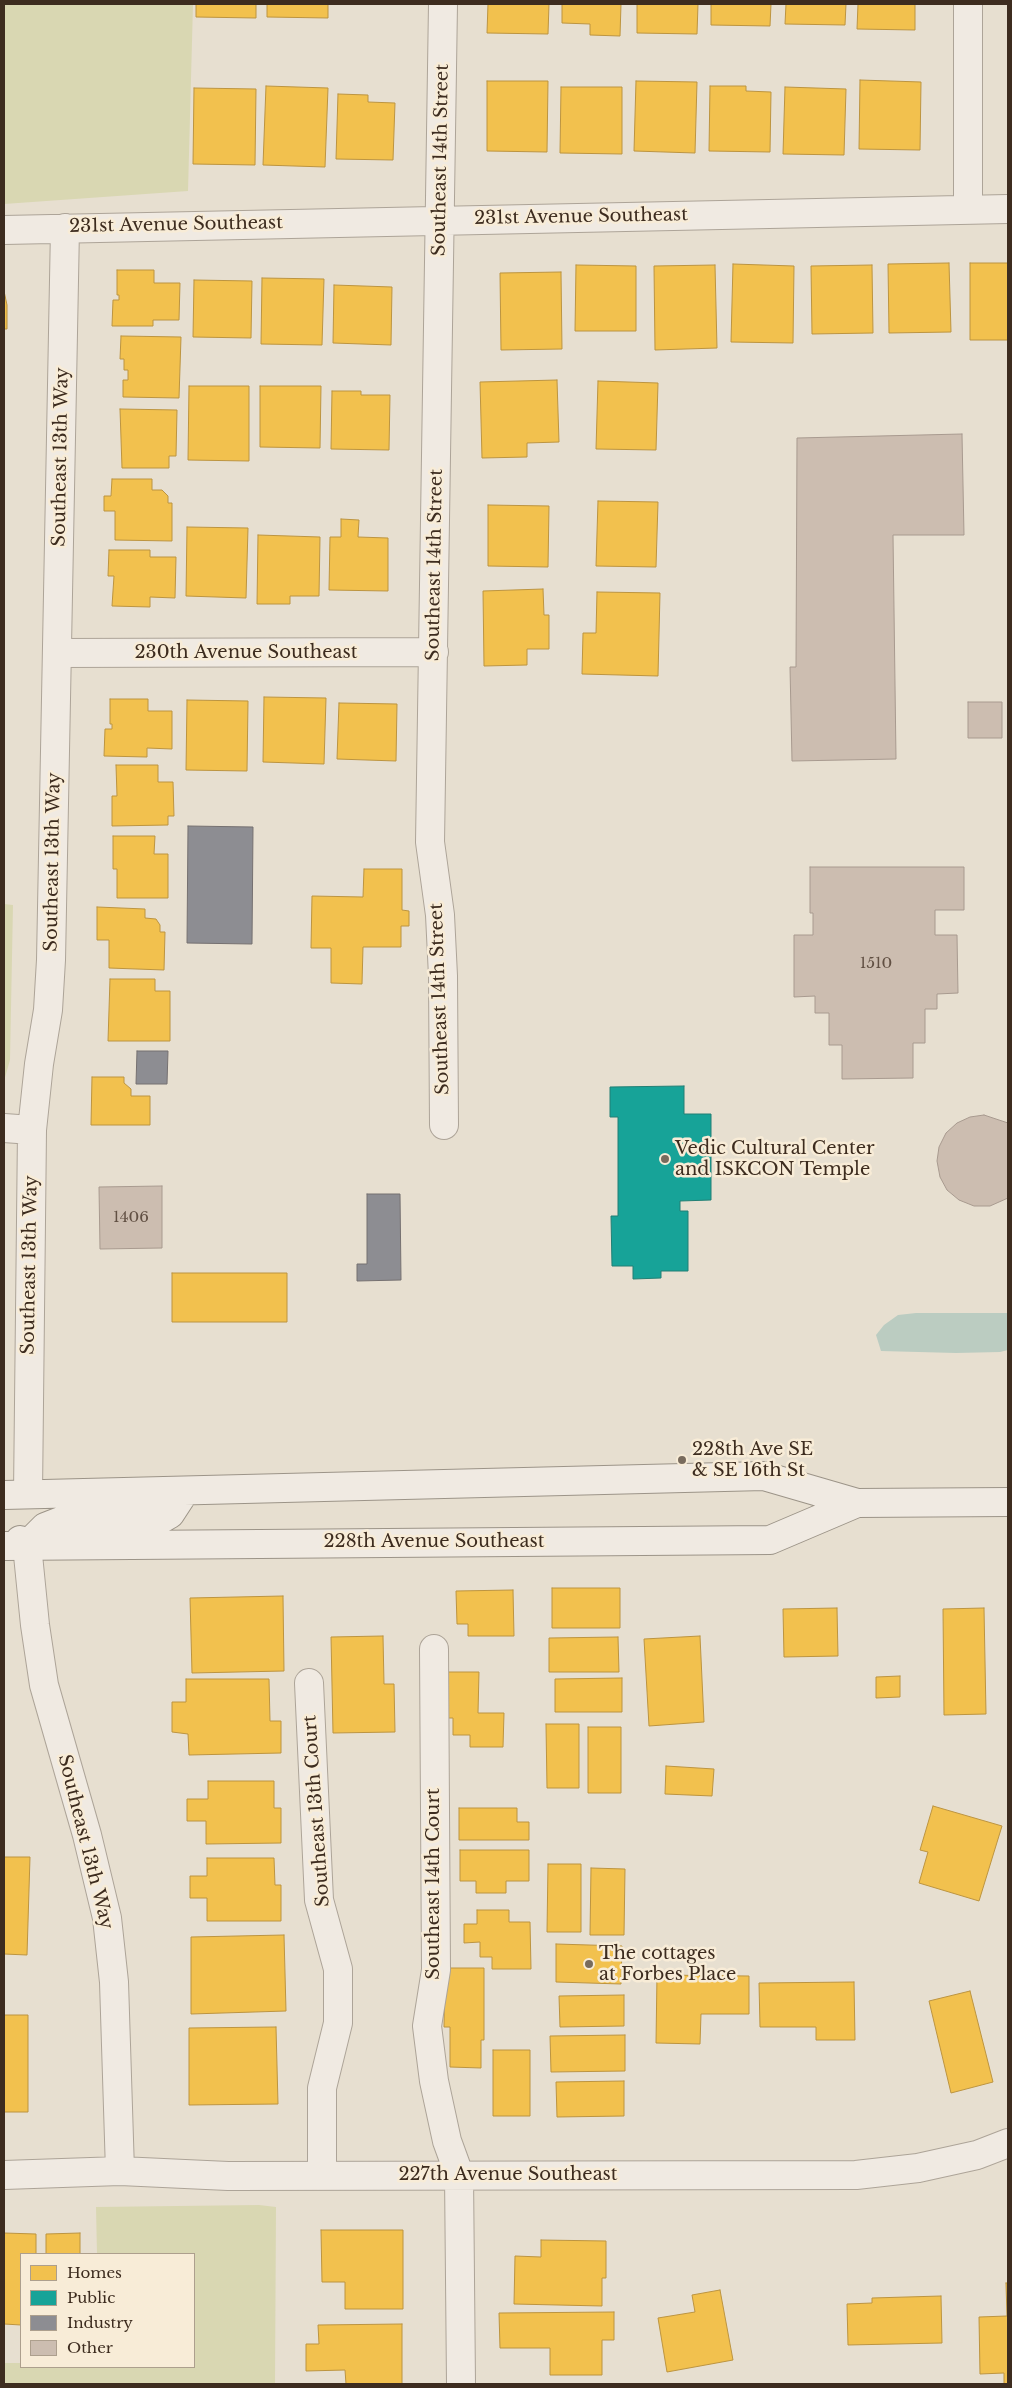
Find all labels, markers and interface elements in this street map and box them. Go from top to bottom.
street label: Southeast 14th Street [429,64,453,256]
street label: 231st Avenue Southeast [474,204,688,230]
street label: 231st Avenue Southeast [69,212,283,238]
street label: Southeast 13th Way [49,367,73,547]
street label: Southeast 14th Street [423,469,447,661]
street label: 230th Avenue Southeast [135,642,357,664]
street label: Southeast 13th Way [41,772,65,952]
street label: Southeast 14th Street [426,903,454,1095]
house number: 1510 [860,955,892,973]
place label: Vedic Cultural Center and ISKCON Temple [675,1138,875,1180]
marker: Vedic Cultural Center and ISKCON Temple [659,1153,671,1165]
street label: Southeast 13th Way [18,1175,42,1355]
house number: 1406 [113,1209,149,1227]
place label: 228th Ave SE & SE 16th St [692,1439,813,1482]
marker: 228th Ave SE & SE 16th St [676,1454,688,1466]
street label: 228th Avenue Southeast [323,1531,545,1553]
street label: Southeast 13th Court [300,1714,334,1908]
street label: Southeast 13th Way [53,1752,117,1932]
street label: Southeast 14th Court [423,1788,445,1980]
place label: The cottages at Forbes Place [599,1943,736,1986]
marker: The cottages at Forbes Place [583,1958,595,1970]
street label: 227th Avenue Southeast [398,2164,618,2186]
legend [20,2253,195,2368]
text: Homes [67,2263,122,2282]
text: Public [67,2288,115,2307]
text: Industry [67,2313,133,2332]
text: Other [67,2338,113,2357]

